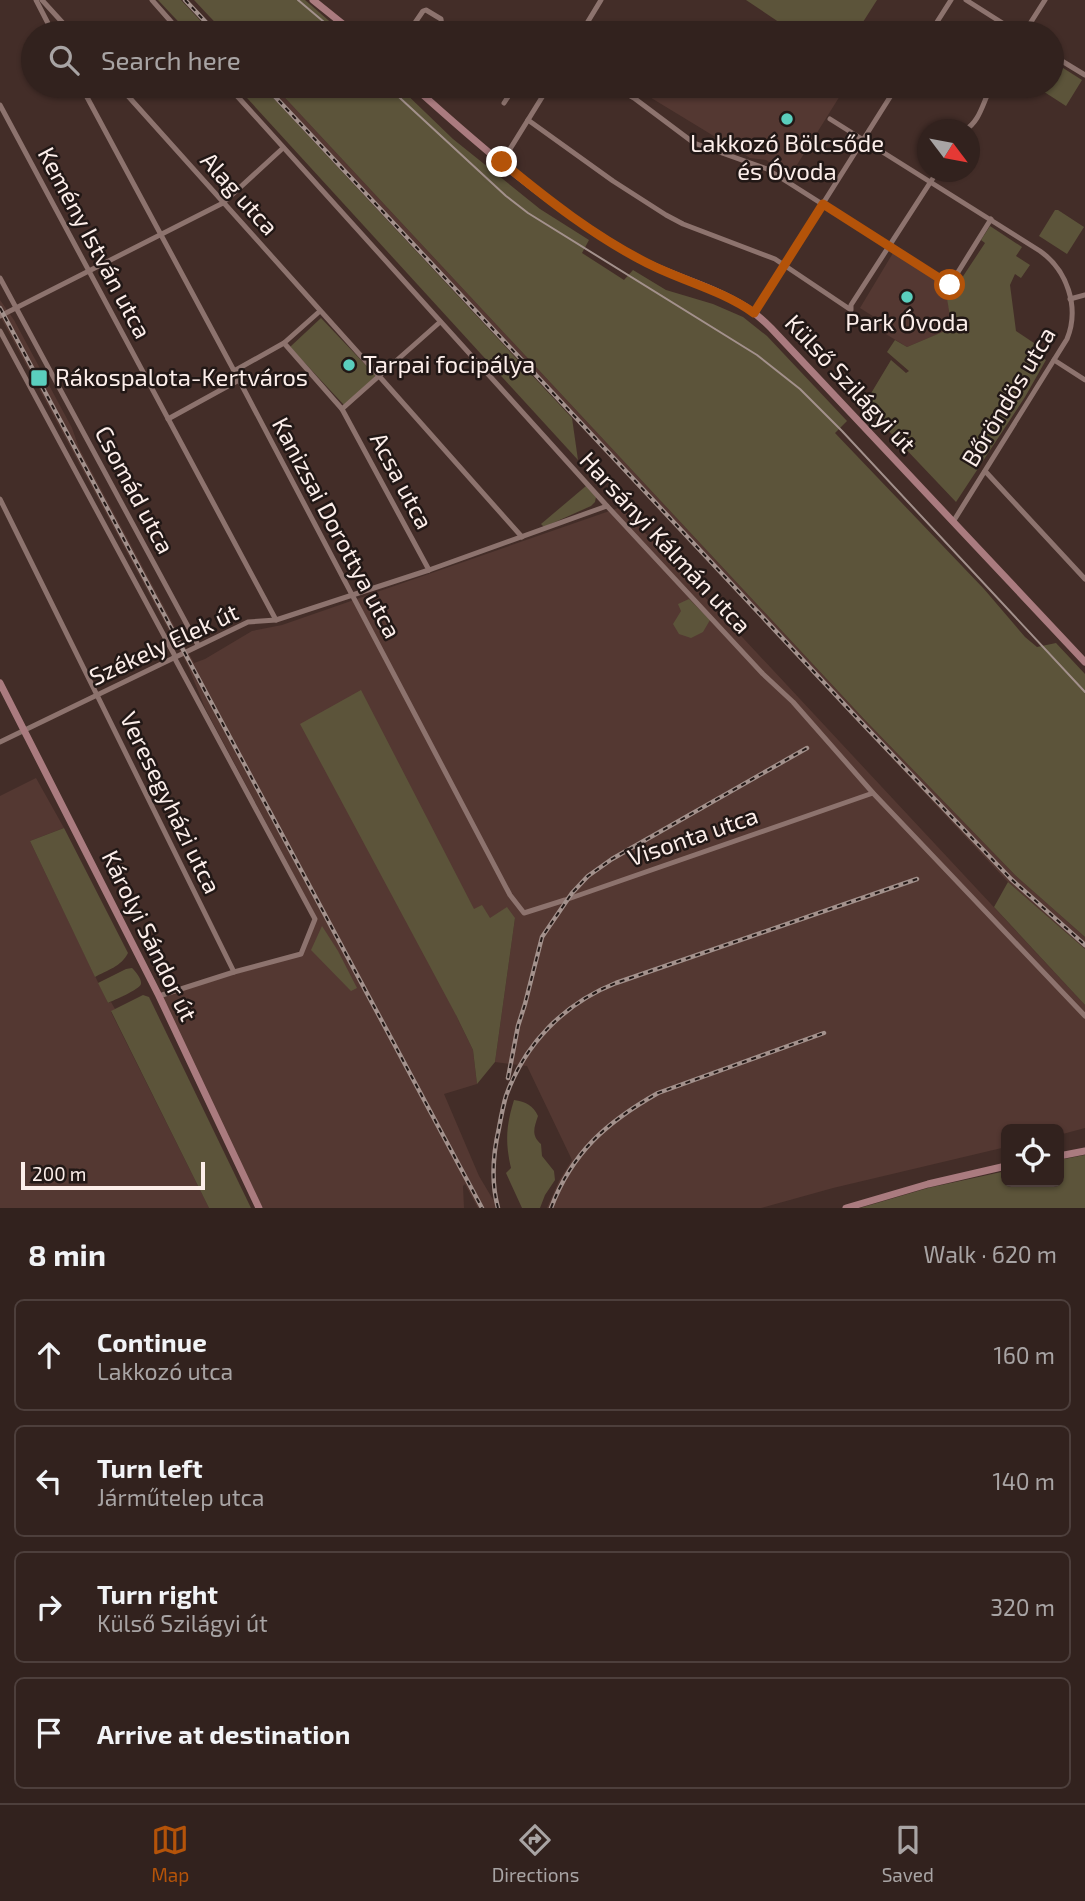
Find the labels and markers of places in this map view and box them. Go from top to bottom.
marker: Lakkozó Bölcsőde és Óvoda [779,111,795,127]
place label: Lakkozó Bölcsőde és Óvoda [690,128,884,185]
marker: Park Óvoda [899,289,915,305]
place label: Park Óvoda [845,307,969,336]
place label: Tarpai focipálya [363,349,535,378]
marker: Tarpai focipálya [341,357,357,373]
place label: Rákospalota-Kertváros [55,362,308,391]
marker: Rákospalota-Kertváros [29,368,49,388]

